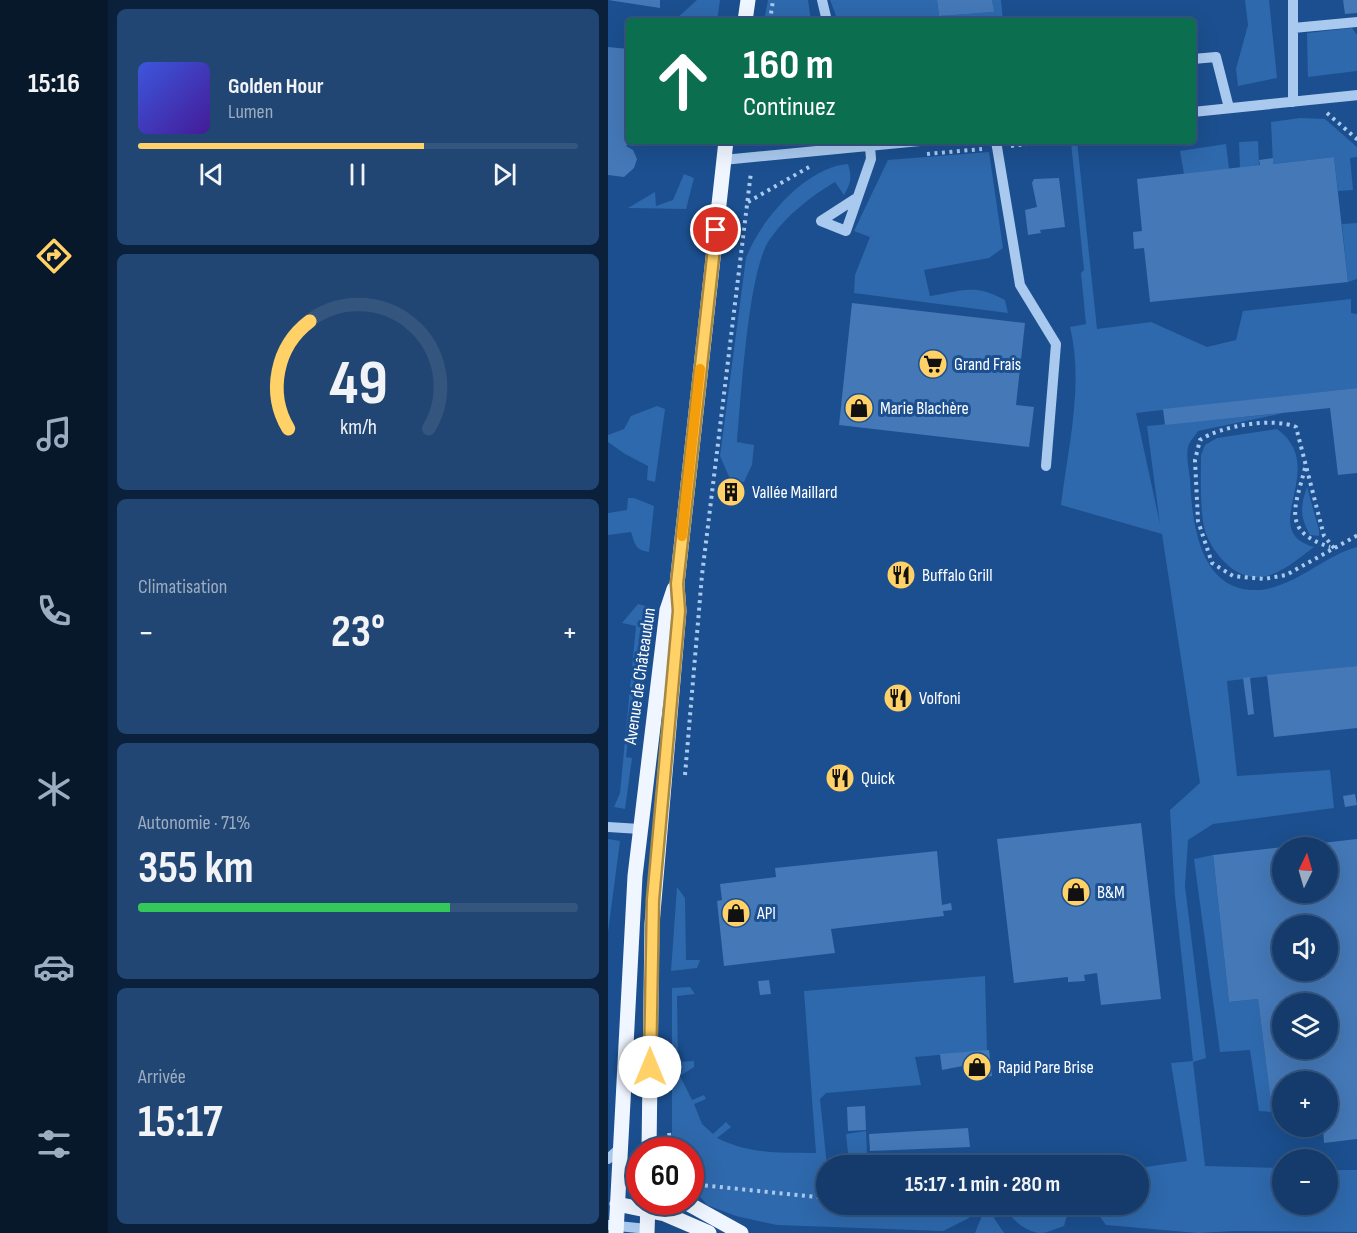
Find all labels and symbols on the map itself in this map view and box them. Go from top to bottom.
pin [690,204,741,255]
supermarket icon: Grand Frais [917,348,949,380]
place label: Grand Frais [954,354,1021,375]
shop icon: Marie Blachère [843,392,875,424]
place label: Marie Blachère [880,398,969,419]
building icon: Vallée Maillard [715,476,747,508]
place label: Vallée Maillard [752,482,837,503]
restaurant icon: Buffalo Grill [885,559,917,591]
place label: Buffalo Grill [922,565,993,586]
street label: Avenue de Châteaudun [620,606,660,747]
restaurant icon: Volfoni [882,682,914,714]
place label: Volfoni [919,688,961,709]
restaurant icon: Quick [824,762,856,794]
place label: Quick [861,768,895,789]
north arrow [1272,837,1338,903]
shop icon: B&M [1060,876,1092,908]
place label: B&M [1097,882,1125,903]
shop icon: API [720,897,752,929]
place label: API [756,903,776,924]
position arrow [618,1035,682,1099]
shop icon: Rapid Pare Brise [961,1051,993,1083]
place label: Rapid Pare Brise [998,1057,1094,1078]
speed limit sign: 60 [626,1137,704,1215]

